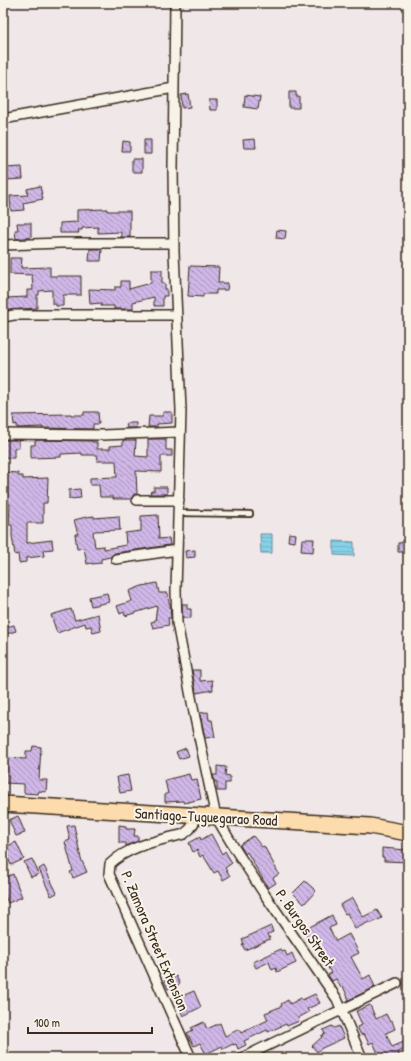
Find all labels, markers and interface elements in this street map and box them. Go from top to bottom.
street label: Santiago-Tuguegarao Road [134,802,278,831]
street label: P. Zamora Street Extension [116,868,195,1014]
street label: P. Burgos Street [271,885,340,971]
scale bar [28,1009,152,1035]
text: 100 m [34,1014,60,1031]

